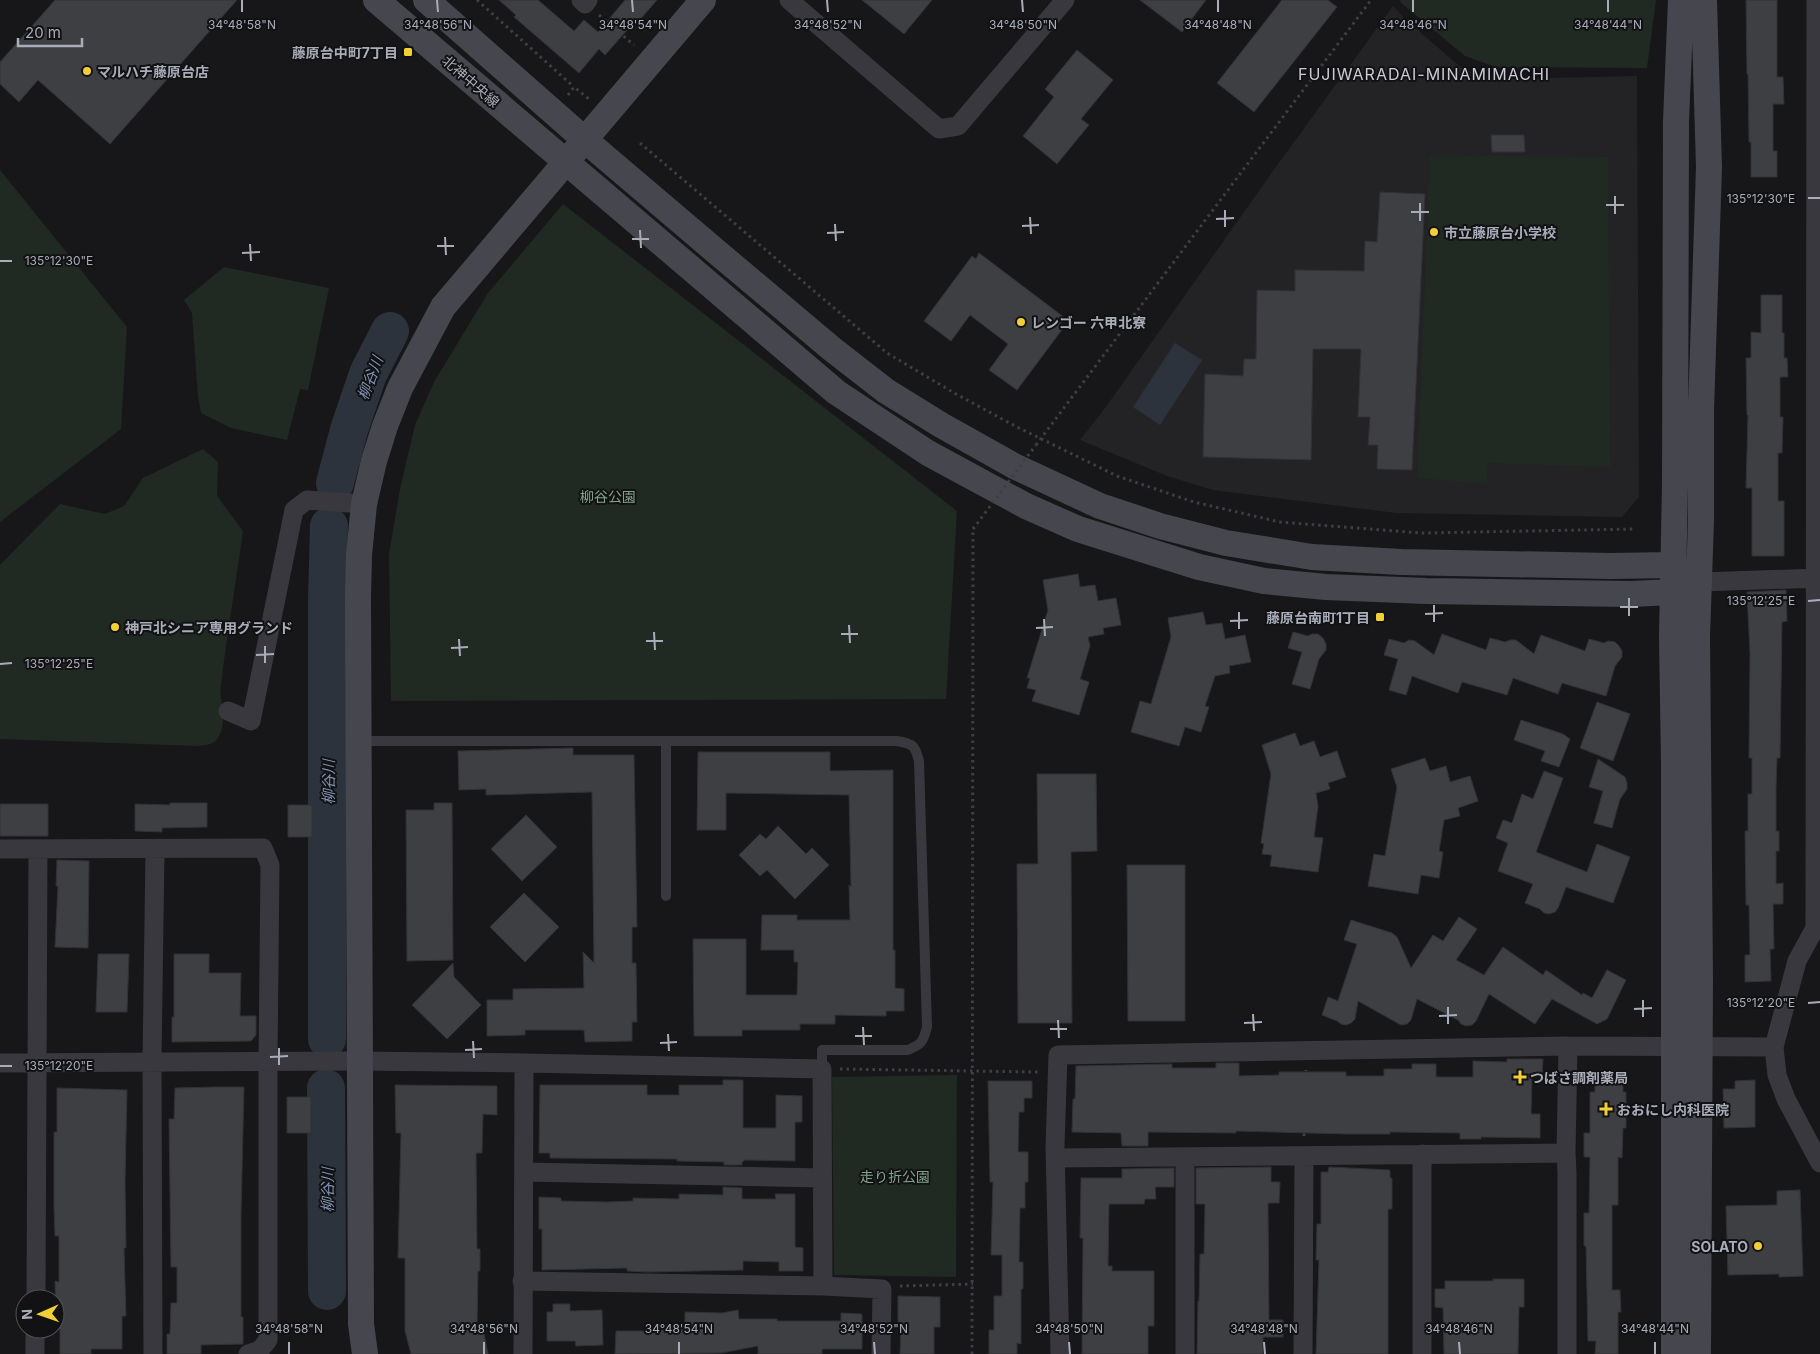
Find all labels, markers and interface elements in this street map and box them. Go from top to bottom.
scale bar [18,15,81,47]
text: 34°48'58"N [208,17,276,32]
text: 34°48'56"N [404,17,472,32]
text: 34°48'54"N [599,17,667,32]
text: 34°48'52"N [794,17,862,32]
text: 34°48'50"N [989,17,1057,32]
text: 34°48'48"N [1184,17,1252,32]
text: 34°48'46"N [1379,17,1447,32]
text: 34°48'44"N [1574,17,1642,32]
text: 20 m [25,23,61,42]
place label: 藤原台中町7丁目 [292,44,398,61]
marker: 藤原台中町7丁目 [402,46,414,58]
street label: 北神中央線 [439,52,503,110]
place label: マルハチ藤原台店 [97,63,209,80]
district label: FUJIWARADAI-MINAMIMACHI [1298,64,1550,84]
marker: マルハチ藤原台店 [81,65,93,77]
text: 135°12'30"E [1727,191,1795,206]
place label: 市立藤原台小学校 [1444,224,1556,241]
marker: 市立藤原台小学校 [1428,226,1440,238]
text: 135°12'30"E [25,253,93,268]
place label: レンゴー 六甲北寮 [1031,314,1146,331]
marker: レンゴー 六甲北寮 [1015,316,1027,328]
water label: 柳谷川 [353,352,388,402]
park label: 柳谷公園 [580,488,636,505]
text: 135°12'25"E [1727,593,1795,608]
place label: 藤原台南町1丁目 [1266,609,1370,626]
marker: 藤原台南町1丁目 [1374,611,1386,623]
place label: 神戸北シニア専用グランド [125,619,293,636]
marker: 神戸北シニア専用グランド [109,621,121,633]
text: 135°12'25"E [25,656,93,671]
water label: 柳谷川 [319,758,338,805]
text: 135°12'20"E [1727,995,1795,1010]
text: 135°12'20"E [25,1058,93,1073]
place label: つばさ調剤薬局 [1530,1069,1628,1086]
marker: つばさ調剤薬局 [1514,1071,1526,1083]
place label: おおにし内科医院 [1617,1101,1729,1118]
marker: おおにし内科医院 [1599,1102,1613,1116]
water label: 柳谷川 [318,1166,337,1213]
park label: 走り折公園 [860,1168,930,1185]
place label: SOLATO [1691,1238,1748,1255]
marker: SOLATO [1752,1240,1764,1252]
north arrow [15,1289,65,1339]
text: N [18,1309,35,1320]
text: 34°48'58"N [255,1321,323,1336]
text: 34°48'56"N [450,1321,518,1336]
text: 34°48'54"N [645,1321,713,1336]
text: 34°48'52"N [840,1321,908,1336]
text: 34°48'50"N [1035,1321,1103,1336]
text: 34°48'48"N [1230,1321,1298,1336]
text: 34°48'46"N [1425,1321,1493,1336]
text: 34°48'44"N [1621,1321,1689,1336]

